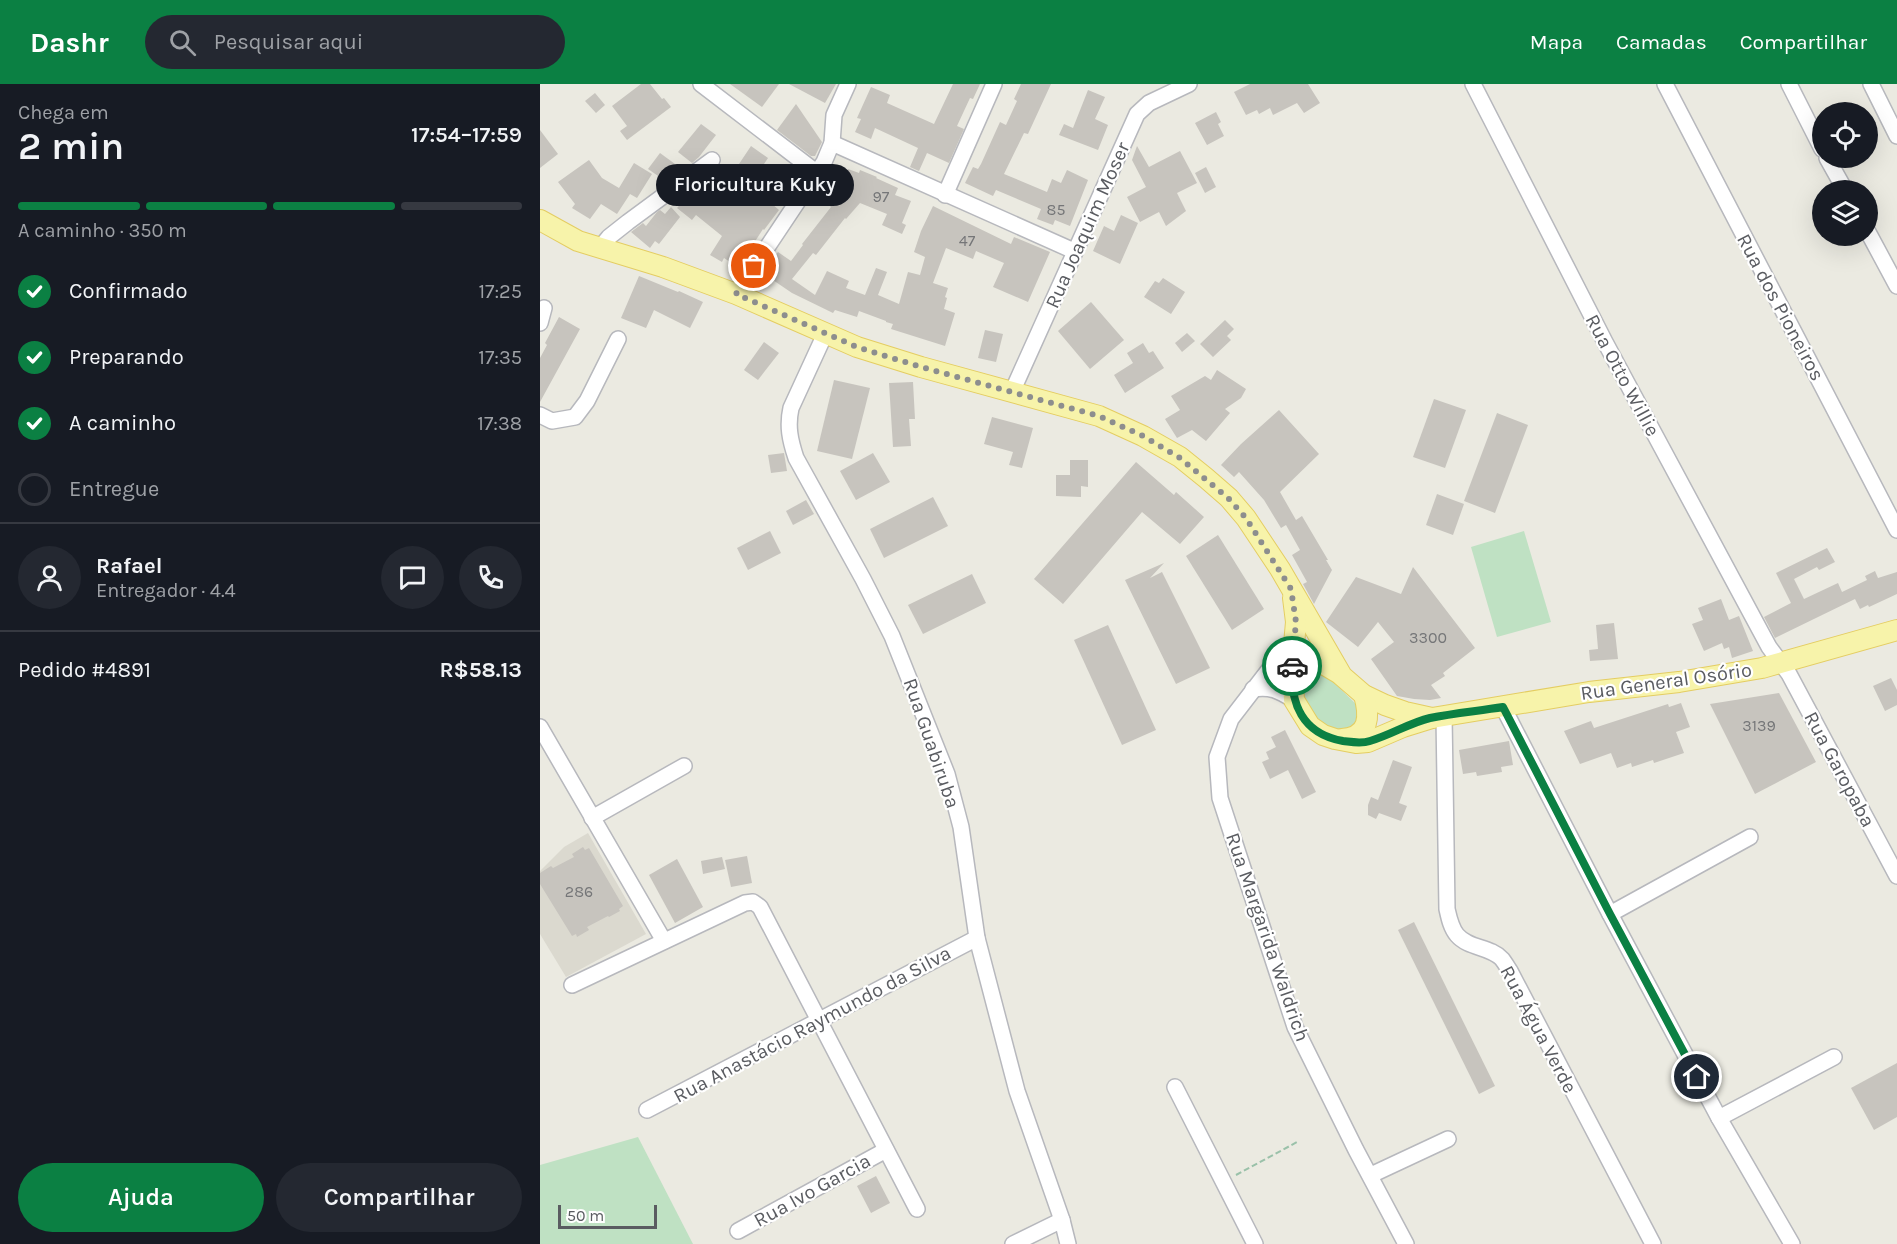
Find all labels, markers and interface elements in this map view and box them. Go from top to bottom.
search box [145,15,565,69]
text: Dashr [30,26,109,59]
icon: search [166,26,199,59]
text: Pesquisar aqui [214,29,363,55]
text: Mapa [1530,30,1583,54]
text: Camadas [1616,30,1707,54]
text: Compartilhar [1740,30,1867,54]
text: Chega em [18,101,109,124]
map controls [1812,102,1878,246]
button: locate [1812,102,1878,168]
text: 17:54–17:59 [411,122,522,148]
text: 2 min [18,123,124,169]
street label: Rua Joaquim Moser [1041,138,1135,312]
callout: Floricultura Kuky [655,164,853,206]
text: Floricultura Kuky [674,173,836,196]
button: layers [1812,180,1878,246]
house number: 97 [873,187,890,206]
house number: 85 [1047,200,1065,219]
text: A caminho · 350 m [18,219,187,242]
street label: Rua dos Pioneiros [1732,230,1829,385]
house number: 47 [959,231,976,250]
pin [728,240,779,291]
icon: bag [737,249,770,282]
icon: check [18,275,51,308]
text: Confirmado [69,278,188,304]
text: 17:25 [479,280,522,303]
street label: Rua Otto Willie [1581,310,1664,440]
icon: check [18,341,51,374]
text: Preparando [69,344,184,370]
text: 17:35 [478,346,522,369]
icon: check [18,407,51,440]
text: A caminho [69,410,176,436]
text: 17:38 [477,412,522,435]
text: Entregue [69,476,159,502]
button: person [18,546,81,609]
button: chat [381,546,444,609]
button: phone [459,546,522,609]
text: Rafael [96,553,162,579]
text: Entregador · 4.4 [96,579,236,602]
house number: 3300 [1409,628,1447,647]
courier [1262,636,1322,696]
icon: car [1276,650,1309,683]
text: Pedido #4891 [18,657,151,683]
text: R$58.13 [439,657,522,683]
street label: Rua General Osório [1579,658,1753,705]
street label: Rua Guabiruba [898,675,965,811]
street label: Rua Garopaba [1799,707,1880,831]
house number: 3139 [1742,716,1776,735]
street label: Rua Margarida Waldrich [1221,830,1314,1045]
house number: 286 [565,882,593,901]
street label: Rua Anastácio Raymundo da Silva [670,941,955,1108]
street label: Rua Água Verde [1495,961,1583,1097]
pin [1671,1051,1722,1102]
icon: home [1680,1060,1713,1093]
street label: Rua Ivo Garcia [750,1149,875,1232]
button: Ajuda [18,1163,264,1232]
button: Compartilhar [276,1163,522,1232]
scale bar [558,1202,657,1230]
text: 50 m [567,1206,604,1225]

